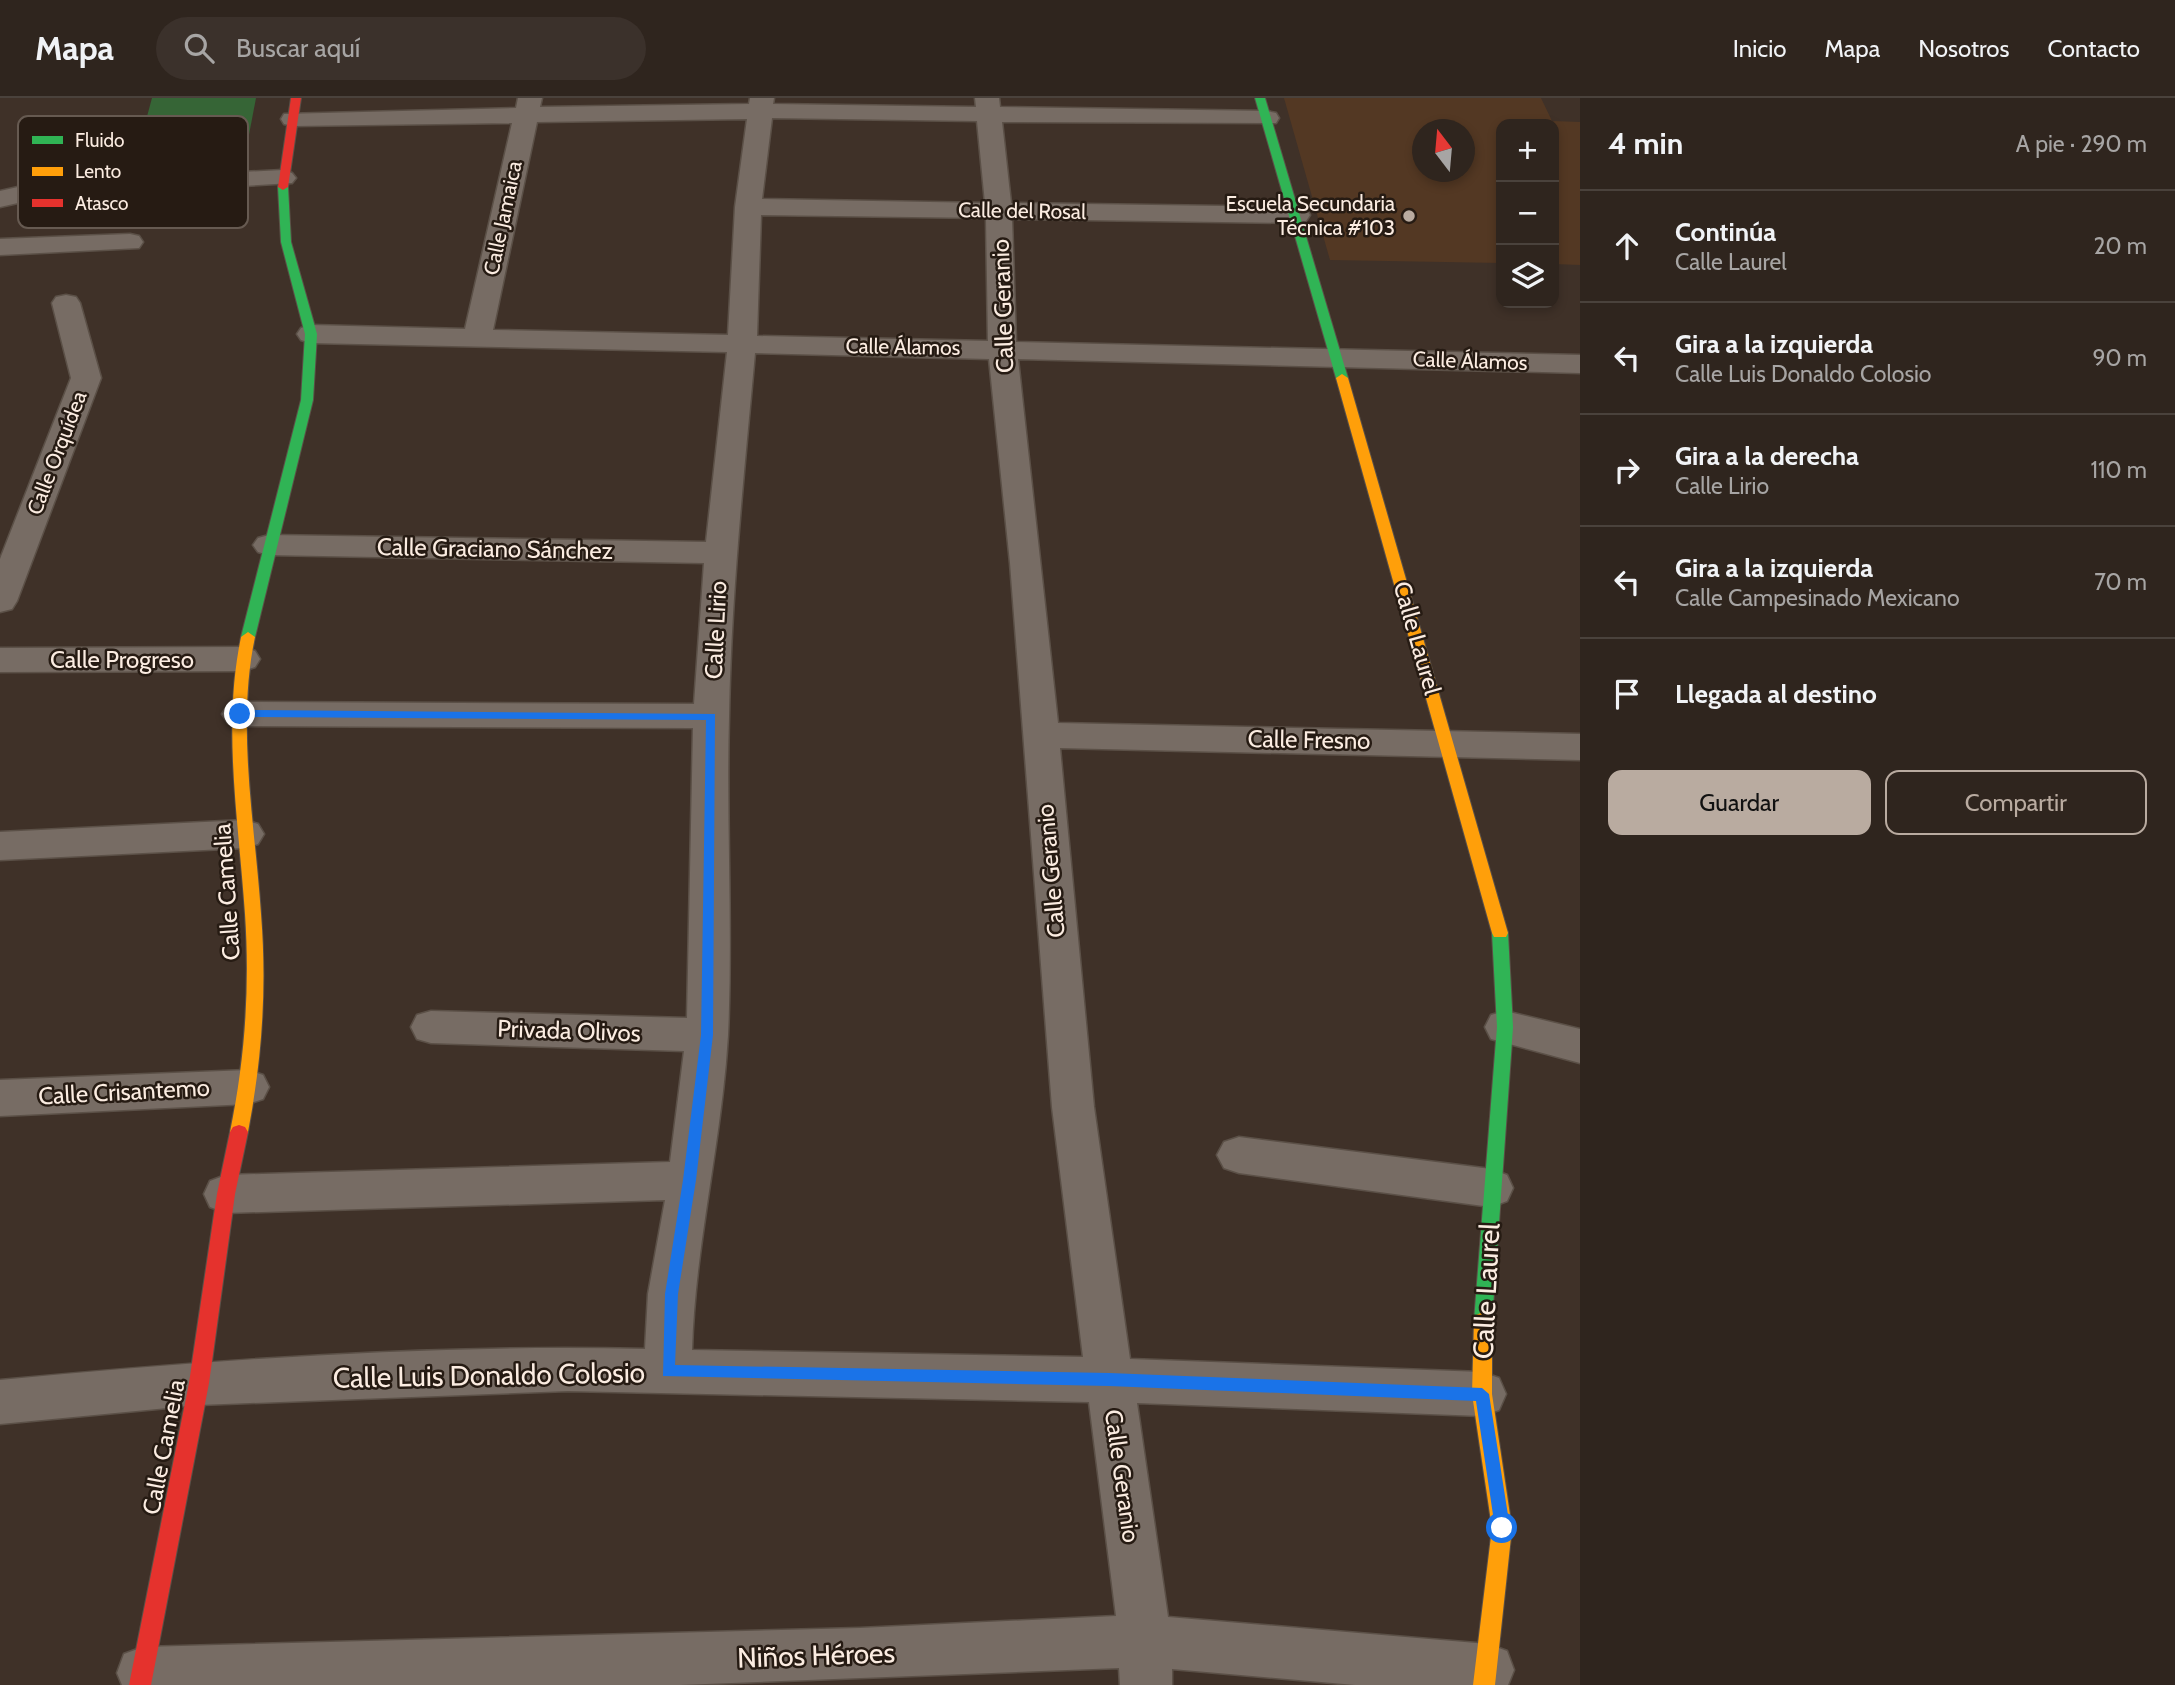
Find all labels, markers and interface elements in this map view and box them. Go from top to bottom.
search box [156,17,646,80]
text: Mapa [35,28,114,68]
icon: search [180,29,218,67]
text: Buscar aquí [236,32,360,64]
text: Inicio [1733,34,1786,63]
text: Mapa [1824,34,1880,63]
text: Nosotros [1918,34,2009,63]
text: Contacto [2047,34,2140,63]
legend [18,116,248,228]
north arrow [1412,119,1475,182]
map controls [1496,119,1559,308]
button: + [1496,119,1559,182]
text: 4 min [1608,125,1683,162]
text: Fluido [75,129,124,152]
text: A pie · 290 m [2016,130,2147,158]
street label: Calle Jamaica [478,159,527,277]
text: Lento [75,160,121,183]
button: − [1496,182,1559,245]
place label: Escuela Secundaria Técnica #103 [1226,191,1395,240]
text: Atasco [75,192,129,215]
street label: Calle del Rosal [958,197,1086,224]
marker: Escuela Secundaria Técnica #103 [1401,208,1417,224]
text: Continúa [1675,216,1776,248]
icon: ahead [1608,227,1646,265]
text: 20 m [2094,232,2147,260]
street label: Calle Geranio [986,238,1019,374]
button: layers [1496,245,1559,308]
text: Calle Laurel [1675,248,1787,276]
text: Gira a la izquierda [1675,328,1873,360]
street label: Calle Álamos [845,333,961,360]
icon: left [1608,339,1646,377]
text: 90 m [2093,344,2147,372]
street label: Calle Álamos [1412,346,1528,375]
text: Calle Luis Donaldo Colosio [1675,360,1931,388]
street label: Calle Orquídea [22,388,92,518]
text: Gira a la derecha [1675,440,1859,472]
icon: right [1608,451,1646,489]
text: 110 m [2091,456,2147,484]
text: Calle Lirio [1675,472,1769,500]
street label: Calle Graciano Sánchez [377,532,613,565]
text: Gira a la izquierda [1675,552,1873,584]
icon: left [1608,563,1646,601]
text: 70 m [2094,568,2147,596]
street label: Calle Laurel [1387,578,1448,698]
street label: Calle Lirio [698,580,733,680]
text: Calle Campesinado Mexicano [1675,584,1960,612]
street label: Calle Progreso [50,645,194,674]
icon: arrive [1608,675,1646,713]
text: Llegada al destino [1675,678,1877,710]
route end [224,698,255,729]
street label: Calle Fresno [1247,724,1371,755]
button: Guardar [1608,770,1871,835]
button: Compartir [1885,770,2147,835]
street label: Calle Geranio [1030,803,1071,939]
street label: Calle Camelia [207,822,246,961]
street label: Privada Olivos [497,1014,641,1047]
street label: Calle Crisantemo [37,1073,210,1110]
street label: Calle Laurel [1465,1222,1507,1360]
street label: Calle Luis Donaldo Colosio [333,1355,645,1395]
street label: Calle Camelia [136,1376,191,1517]
street label: Calle Geranio [1099,1407,1146,1544]
route start [1486,1512,1517,1543]
street label: Niños Héroes [737,1635,895,1675]

